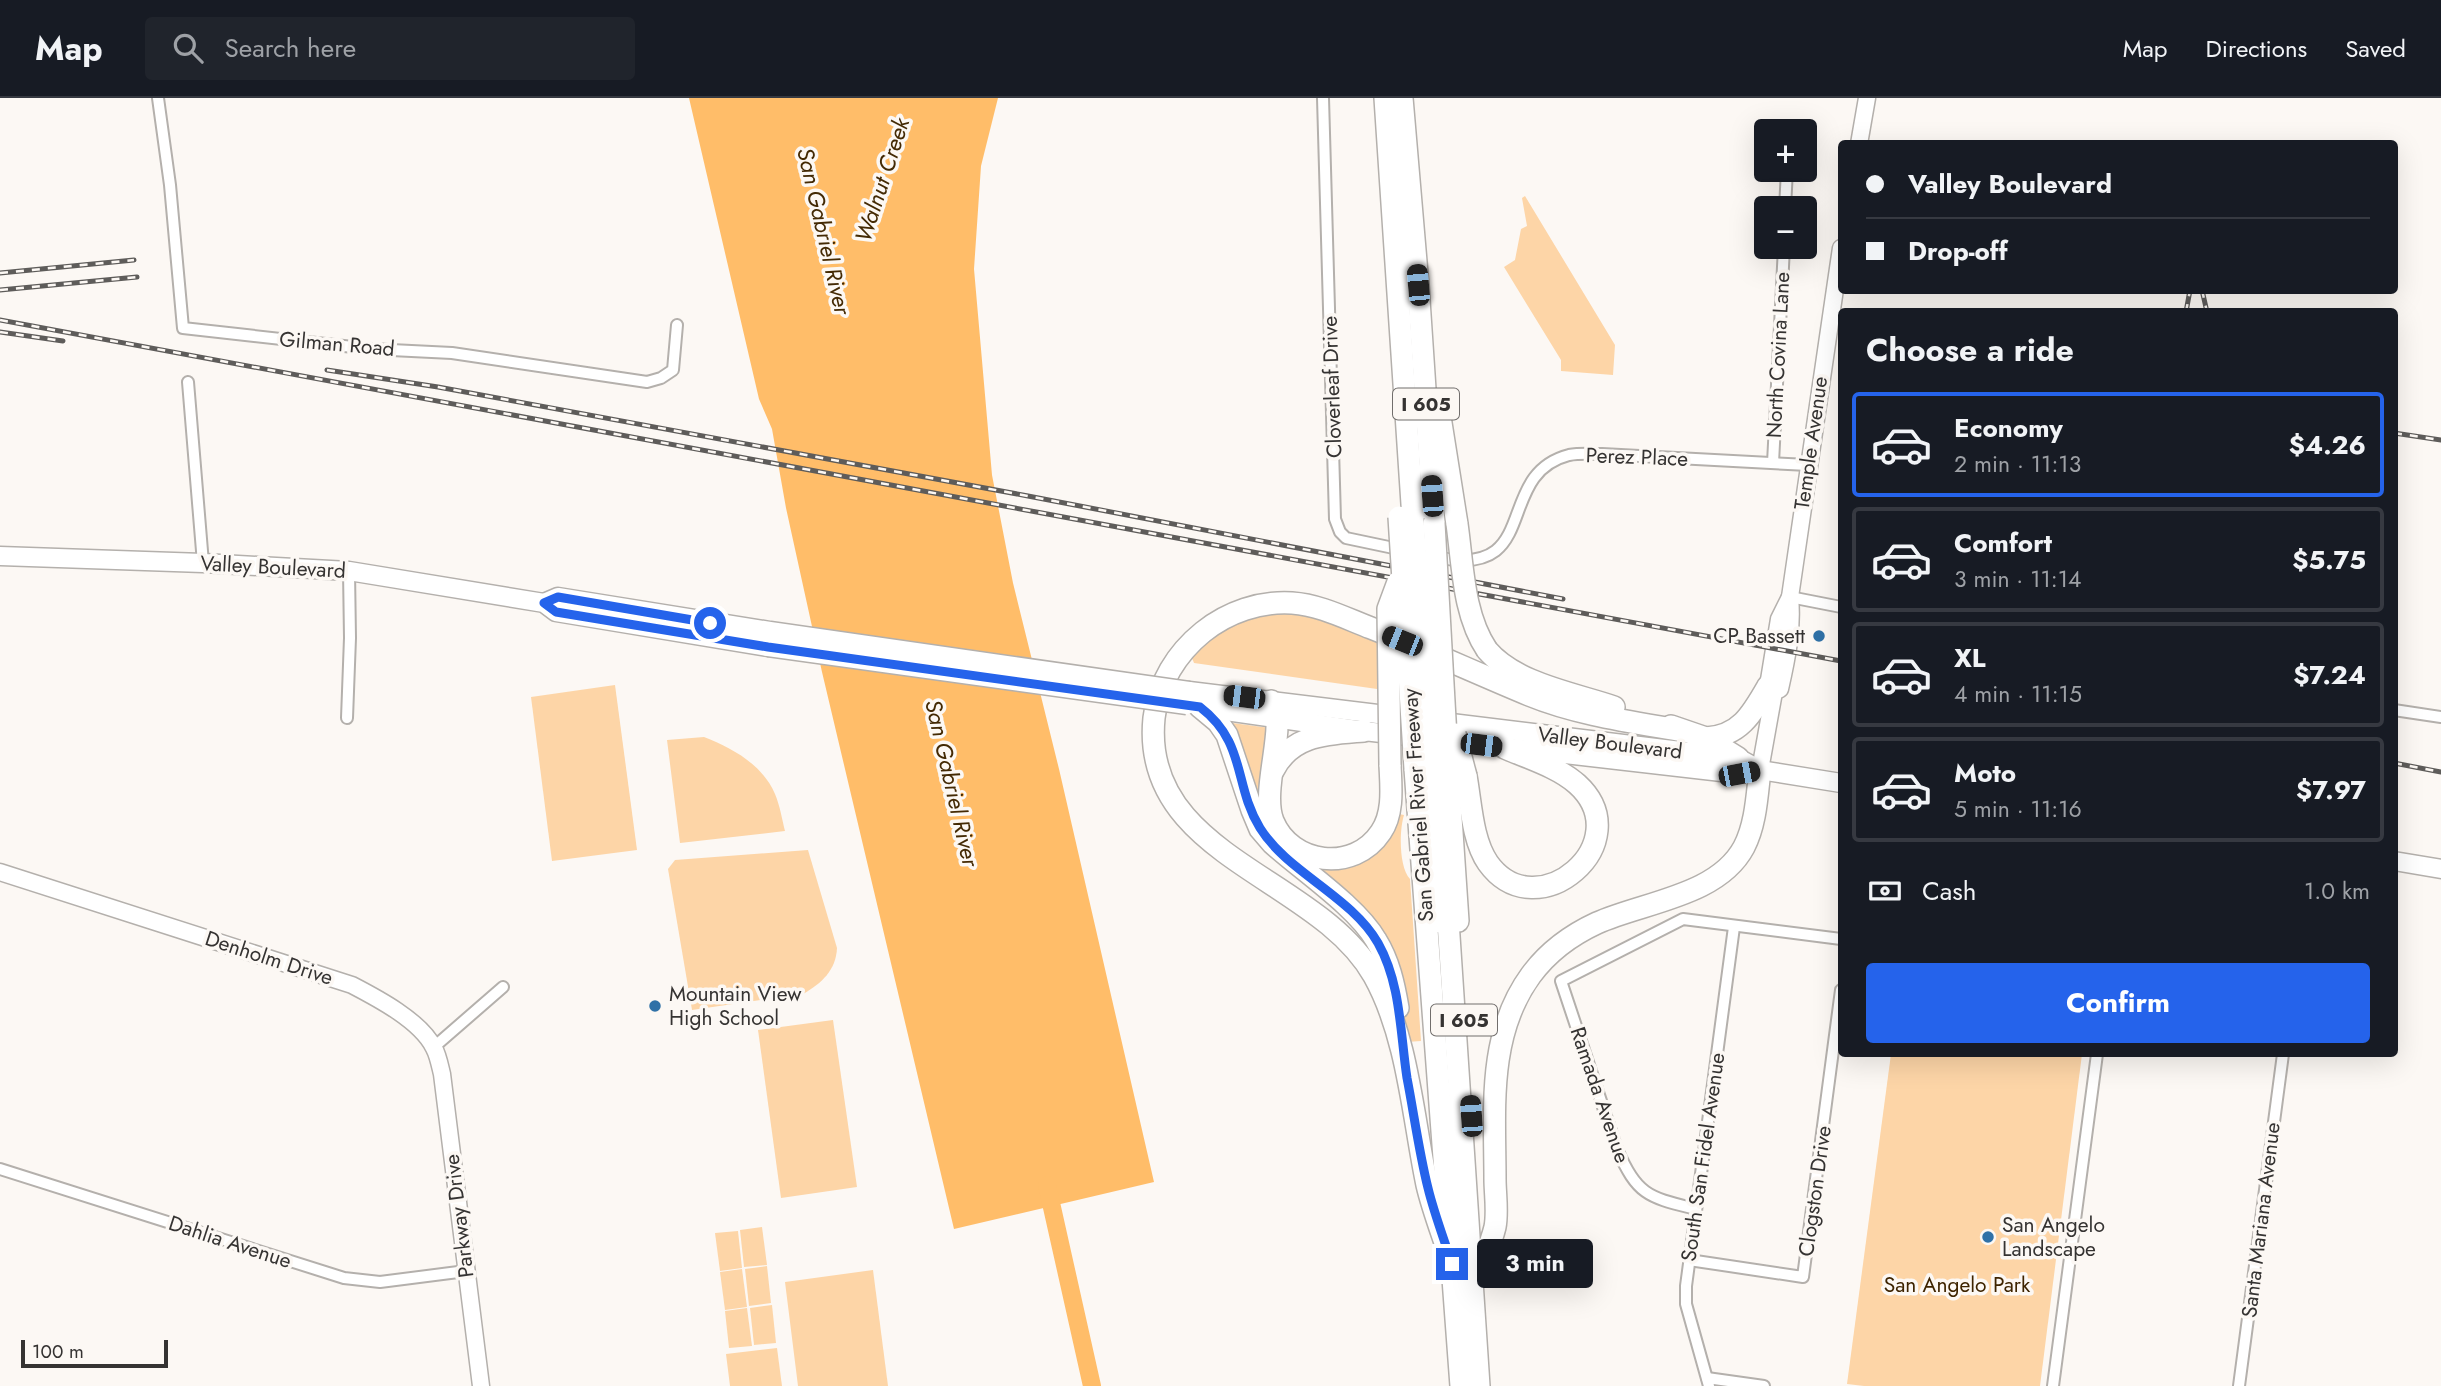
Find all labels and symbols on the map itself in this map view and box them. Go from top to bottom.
water label: Walnut Creek [846,112,918,246]
water label: San Gabriel River [788,144,860,319]
car [1406,263,1431,307]
street label: North Covina Lane [1759,271,1797,439]
street label: Cloverleaf Drive [1315,315,1349,459]
street label: Gilman Road [278,324,396,364]
street label: Temple Avenue [1787,374,1835,512]
road number: I 605 [1393,388,1459,420]
street label: Perez Place [1585,440,1689,474]
car [1421,474,1444,518]
street label: Valley Boulevard [200,548,346,586]
route start [694,607,726,639]
place label: CP Bassett [1713,621,1805,651]
car [1379,623,1426,659]
marker: CP Bassett [1811,628,1827,644]
car [1222,684,1267,710]
street label: San Gabriel River Freeway [1395,686,1441,923]
water label: San Gabriel River [916,696,988,871]
street label: Valley Boulevard [1536,719,1684,767]
car [1459,732,1504,758]
car [1717,760,1762,788]
street label: Denholm Drive [201,923,337,993]
place label: Mountain View High School [669,979,802,1033]
marker: Mountain View High School [647,998,663,1014]
road number: I 605 [1431,1004,1497,1036]
street label: Ramada Avenue [1563,1023,1637,1167]
street label: South San Fidel Avenue [1673,1050,1733,1263]
car [1460,1094,1483,1138]
street label: Santa Mariana Avenue [2234,1120,2288,1319]
street label: Clogston Drive [1791,1124,1839,1258]
street label: Parkway Drive [437,1152,481,1279]
street label: Dahlia Avenue [165,1208,295,1276]
place label: San Angelo Landscape [2002,1210,2105,1264]
marker: San Angelo Landscape [1980,1229,1996,1245]
callout: 3 min [1476,1240,1592,1288]
route end [1436,1248,1468,1280]
park label: San Angelo Park [1884,1270,2031,1300]
scale bar [21,1337,168,1369]

